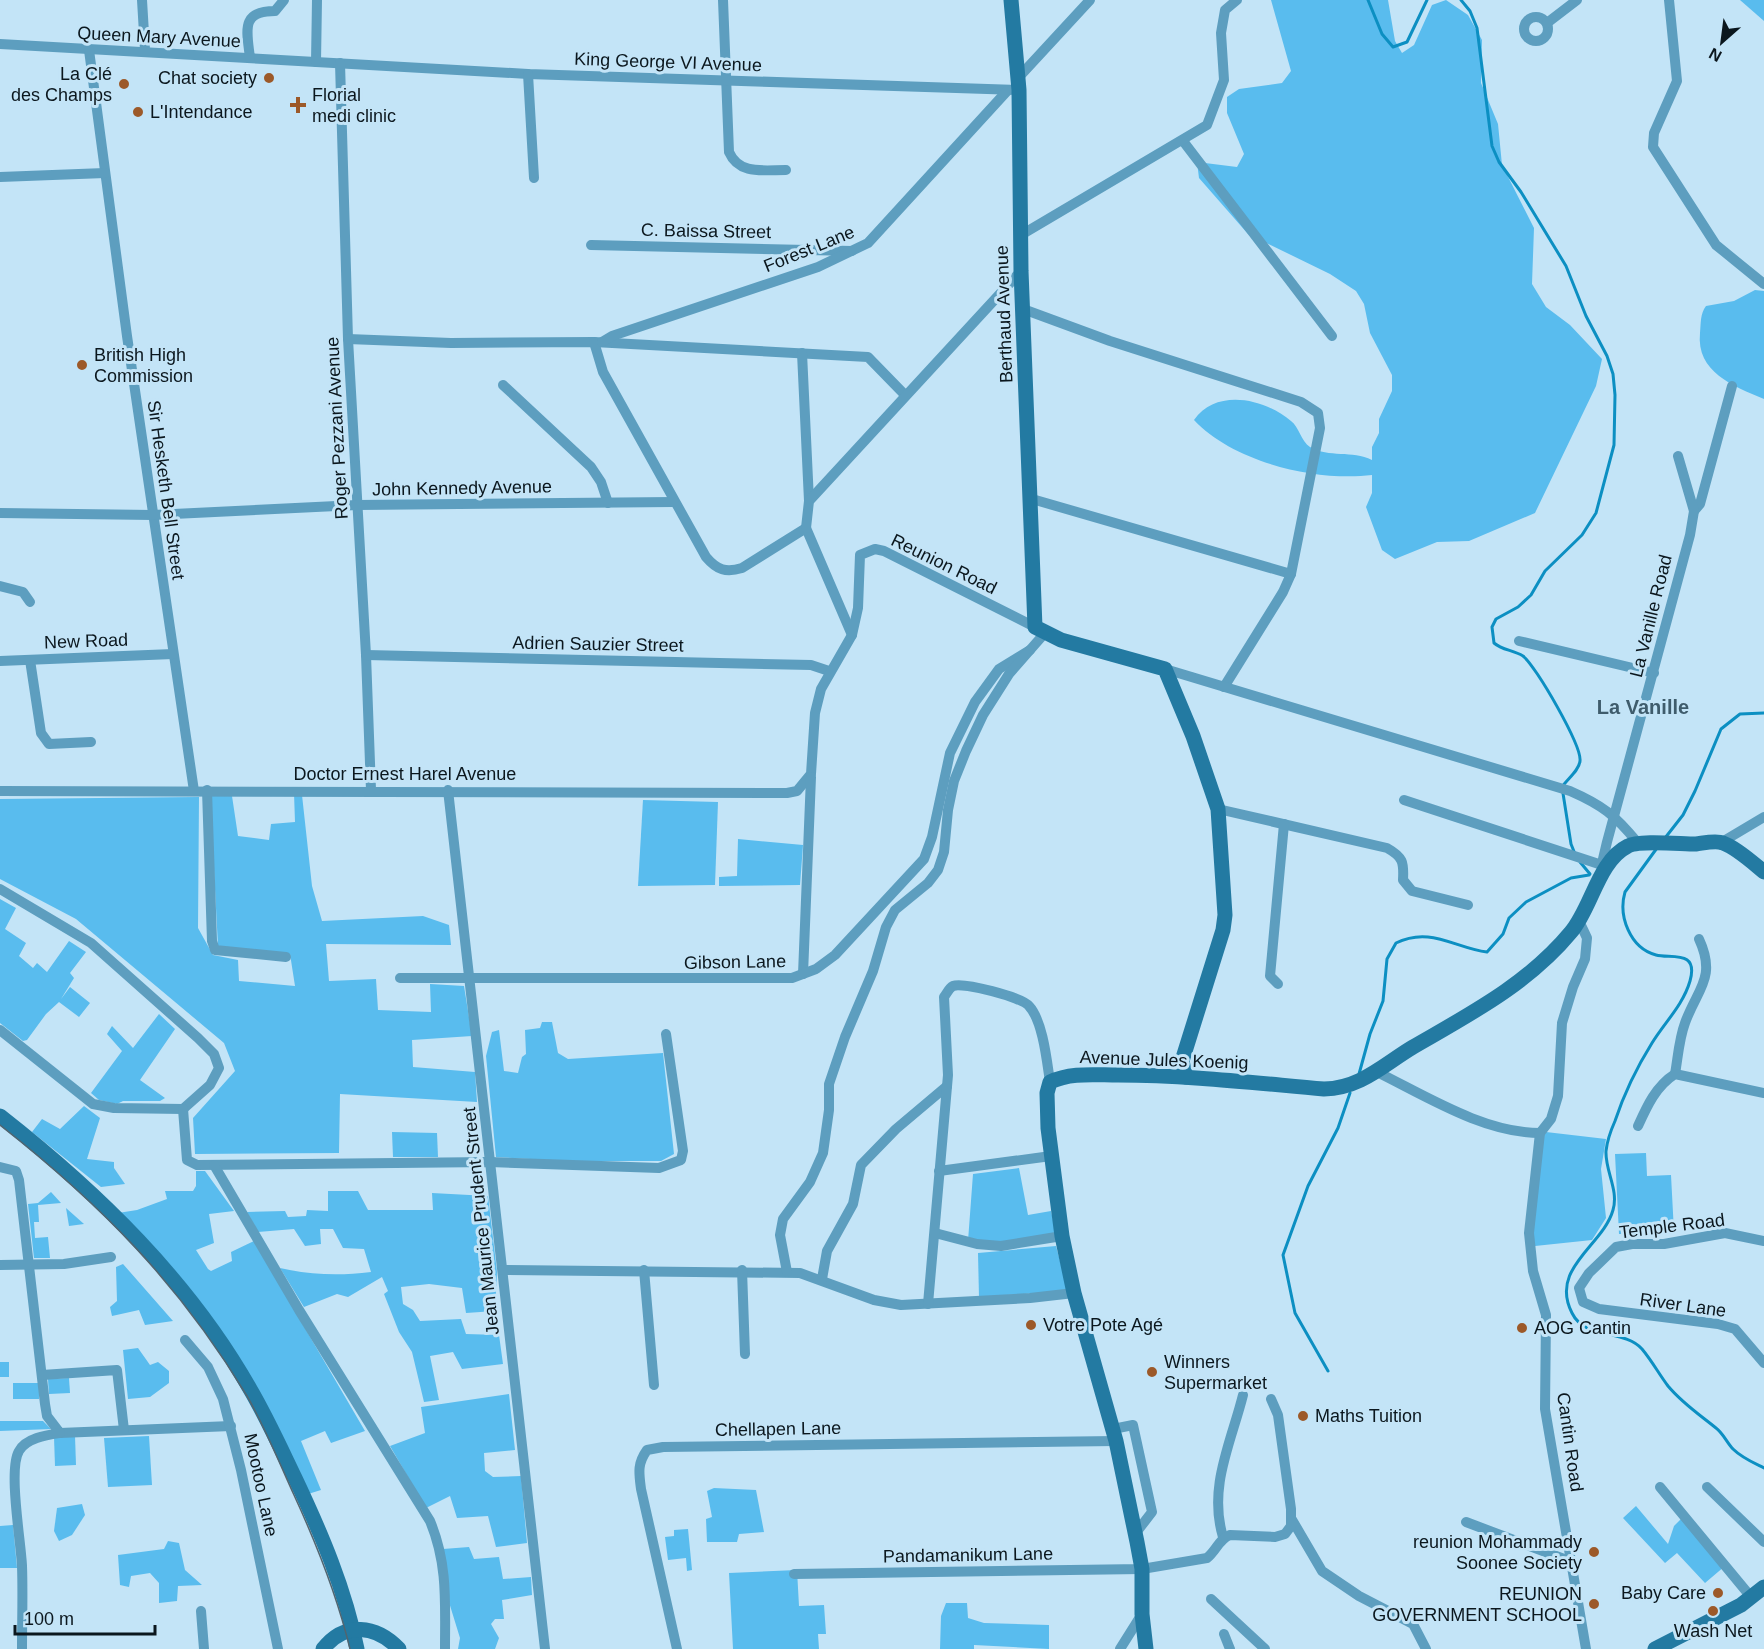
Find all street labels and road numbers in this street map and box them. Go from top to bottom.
street label: Queen Mary Avenue [77,23,241,51]
street label: King George VI Avenue [574,49,762,75]
street label: C. Baissa Street [641,220,771,242]
street label: Forest Lane [761,222,857,276]
street label: Berthaud Avenue [992,245,1016,383]
street label: Roger Pezzani Avenue [322,336,352,520]
street label: Sir Hesketh Bell Street [143,399,189,581]
street label: John Kennedy Avenue [372,476,552,500]
street label: Reunion Road [888,530,1000,598]
street label: La Vanille Road [1626,553,1676,679]
street label: New Road [44,630,128,652]
street label: Adrien Sauzier Street [512,633,684,655]
street label: Doctor Ernest Harel Avenue [294,764,516,784]
street label: Gibson Lane [684,951,786,973]
street label: Avenue Jules Koenig [1079,1047,1249,1073]
street label: Jean Maurice Prudent Street [459,1106,503,1336]
street label: Temple Road [1618,1210,1726,1242]
street label: River Lane [1639,1289,1727,1321]
street label: Cantin Road [1553,1391,1587,1493]
street label: Chellapen Lane [715,1418,841,1440]
street label: Mootoo Lane [240,1432,282,1538]
street label: Pandamanikum Lane [883,1544,1053,1566]

